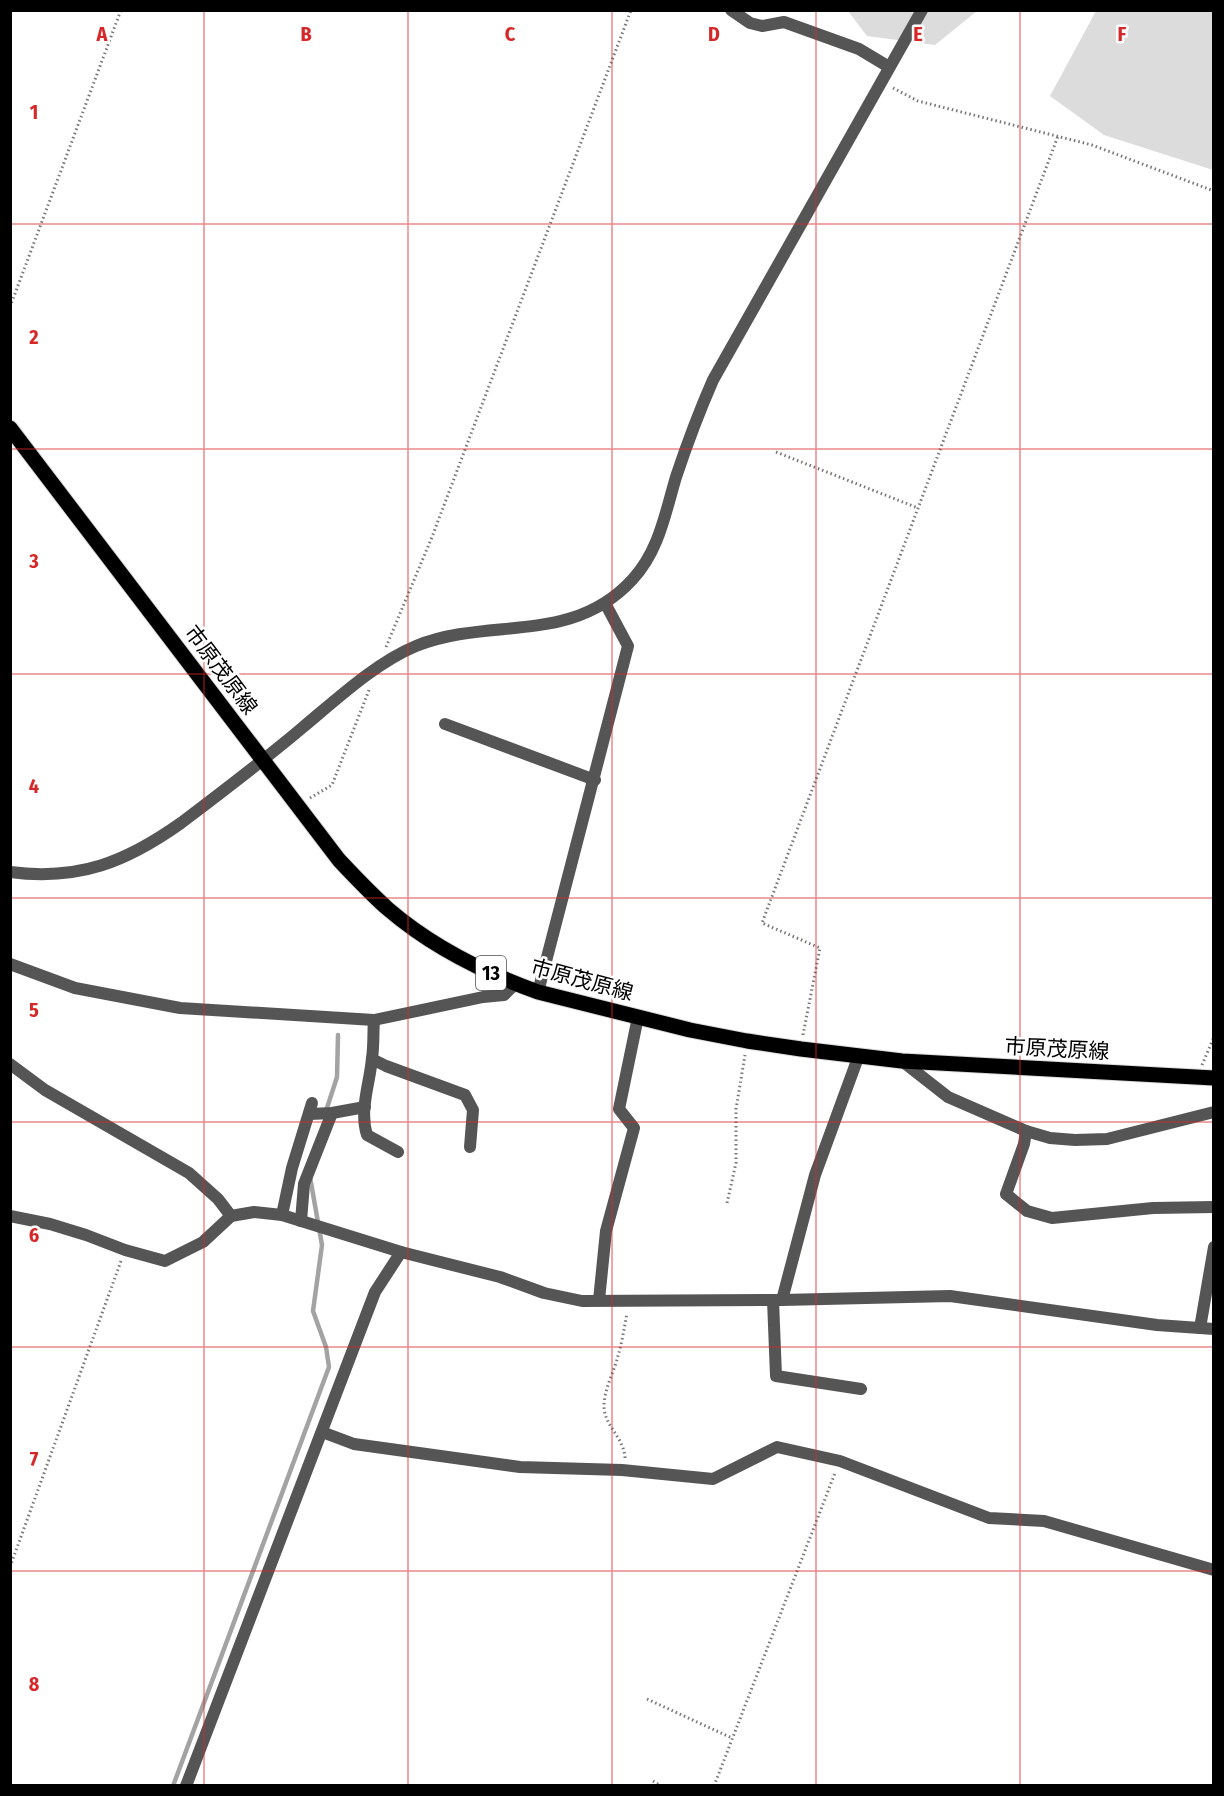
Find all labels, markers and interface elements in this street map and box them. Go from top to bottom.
text: A [96,22,109,46]
text: B [300,22,312,46]
text: C [505,22,516,46]
text: D [708,22,720,46]
text: E [913,22,923,46]
text: F [1118,22,1127,46]
text: 1 [30,100,38,124]
text: 2 [28,325,39,349]
text: 3 [28,549,39,573]
street label: 市原茂原線 [179,620,263,720]
text: 4 [29,774,39,798]
street label: 市原茂原線 [528,954,636,1006]
road number: 13 [476,956,506,990]
text: 5 [29,998,39,1022]
street label: 市原茂原線 [1004,1033,1110,1065]
text: 6 [29,1223,39,1247]
text: 7 [30,1447,39,1471]
text: 8 [29,1672,40,1696]

